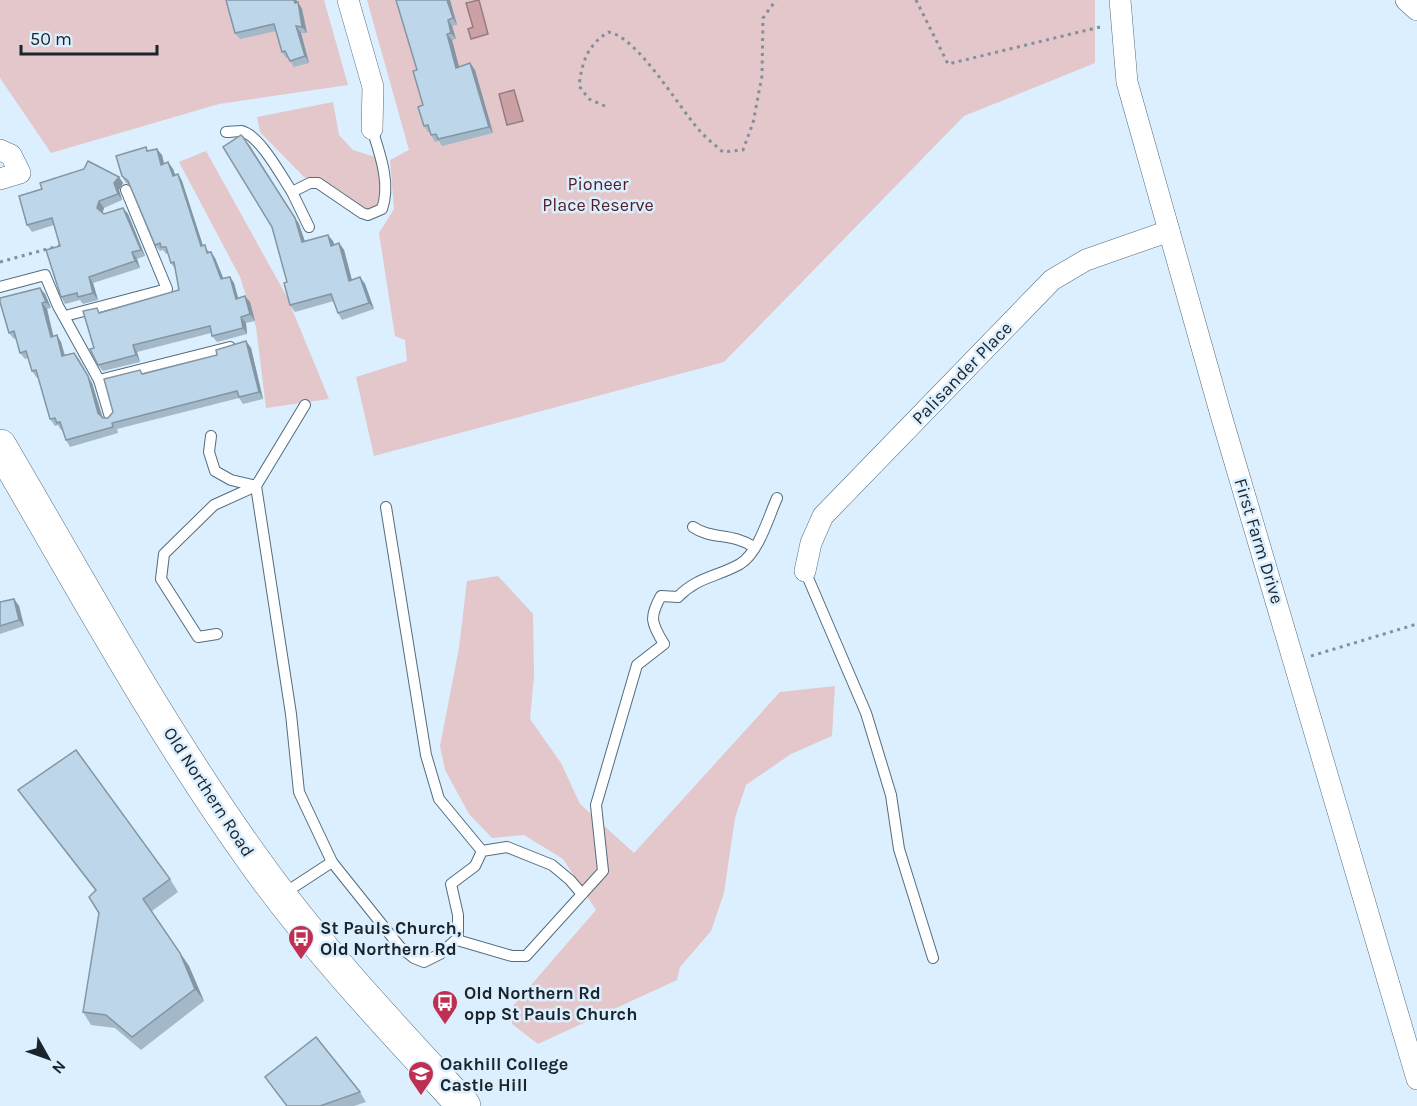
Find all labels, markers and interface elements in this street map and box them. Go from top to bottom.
scale bar [21,18,158,56]
text: 50 m [30,28,72,50]
park label: Pioneer Place Reserve [542,173,654,216]
street label: Palisander Place [907,317,1017,429]
street label: First Farm Drive [1229,475,1289,607]
street label: Old Northern Road [159,723,259,861]
place label: St Pauls Church, Old Northern Rd [320,917,462,960]
bus stop icon: St Pauls Church, Old Northern Rd [286,923,316,961]
place label: Old Northern Rd opp St Pauls Church [464,982,637,1025]
bus stop icon: Old Northern Rd opp St Pauls Church [430,988,460,1026]
north arrow [18,1028,78,1088]
place label: Oakhill College Castle Hill [440,1053,568,1096]
text: N [48,1057,70,1078]
school or university icon: Oakhill College Castle Hill [406,1059,436,1097]

